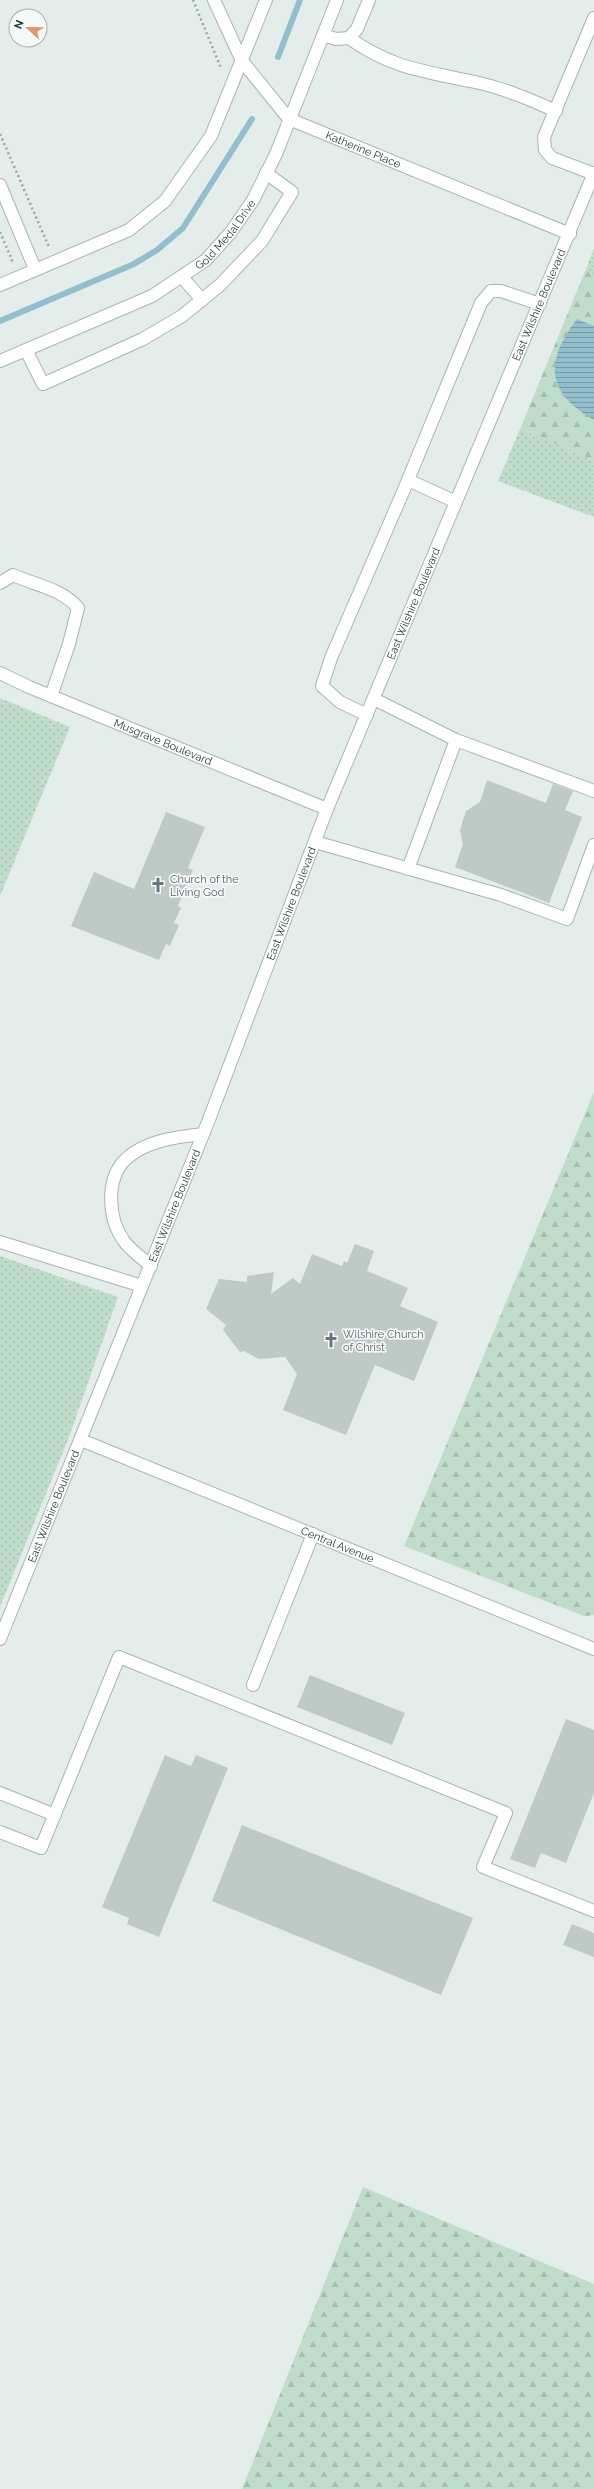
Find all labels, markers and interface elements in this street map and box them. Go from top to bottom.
north arrow [8,8,48,48]
text: N [12,18,27,31]
street label: Katherine Place [324,128,403,171]
street label: Gold Medal Drive [192,196,258,272]
street label: East Wilshire Boulevard [509,247,568,363]
street label: East Wilshire Boulevard [384,545,443,661]
street label: Musgrave Boulevard [112,716,214,768]
street label: East Wilshire Boulevard [264,845,319,962]
place label: Church of the Living God [170,873,239,899]
church icon: Church of the Living God [149,876,167,894]
street label: East Wilshire Boulevard [146,1147,203,1264]
place label: Wilshire Church of Christ [343,1328,424,1354]
church icon: Wilshire Church of Christ [322,1331,340,1349]
street label: East Wilshire Boulevard [25,1448,82,1565]
street label: Central Avenue [299,1524,376,1565]

